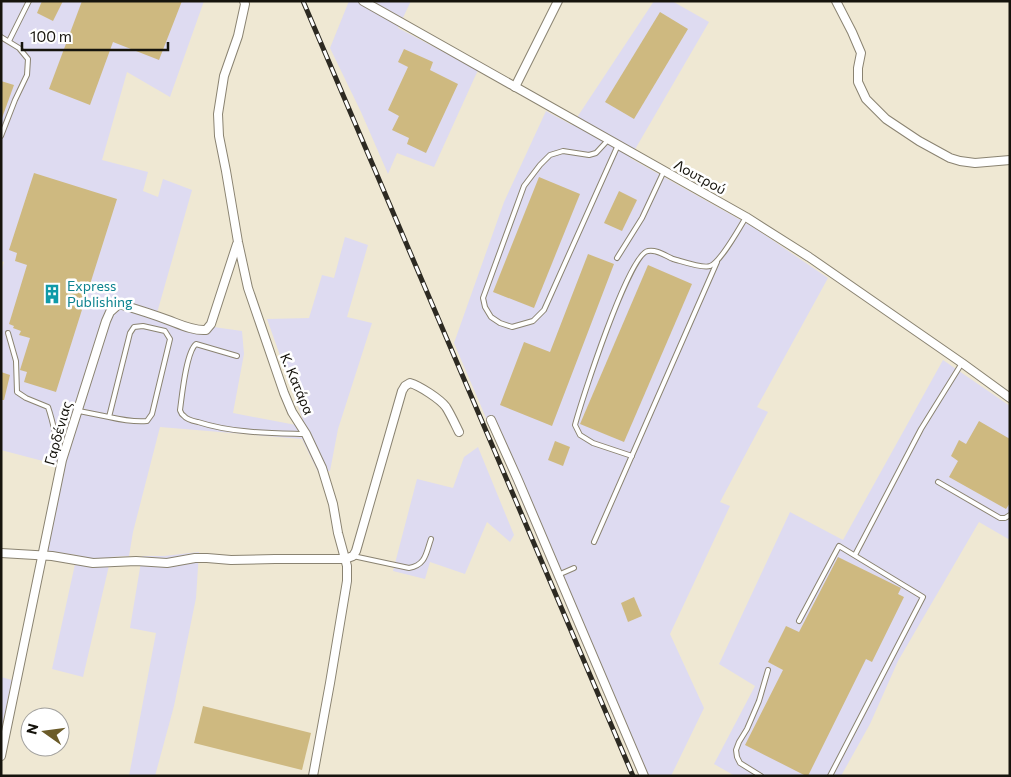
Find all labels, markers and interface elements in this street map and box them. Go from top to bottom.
scale bar [22,20,169,52]
text: 100 m [30,27,72,45]
street label: Λουτρού [671,155,729,198]
place label: Express Publishing [67,277,133,310]
building icon: Express Publishing [41,283,63,305]
street label: Κ. Κατάρα [277,351,318,417]
street label: Γαρδένιας [40,399,75,467]
north arrow [20,707,70,757]
text: N [22,722,41,736]

